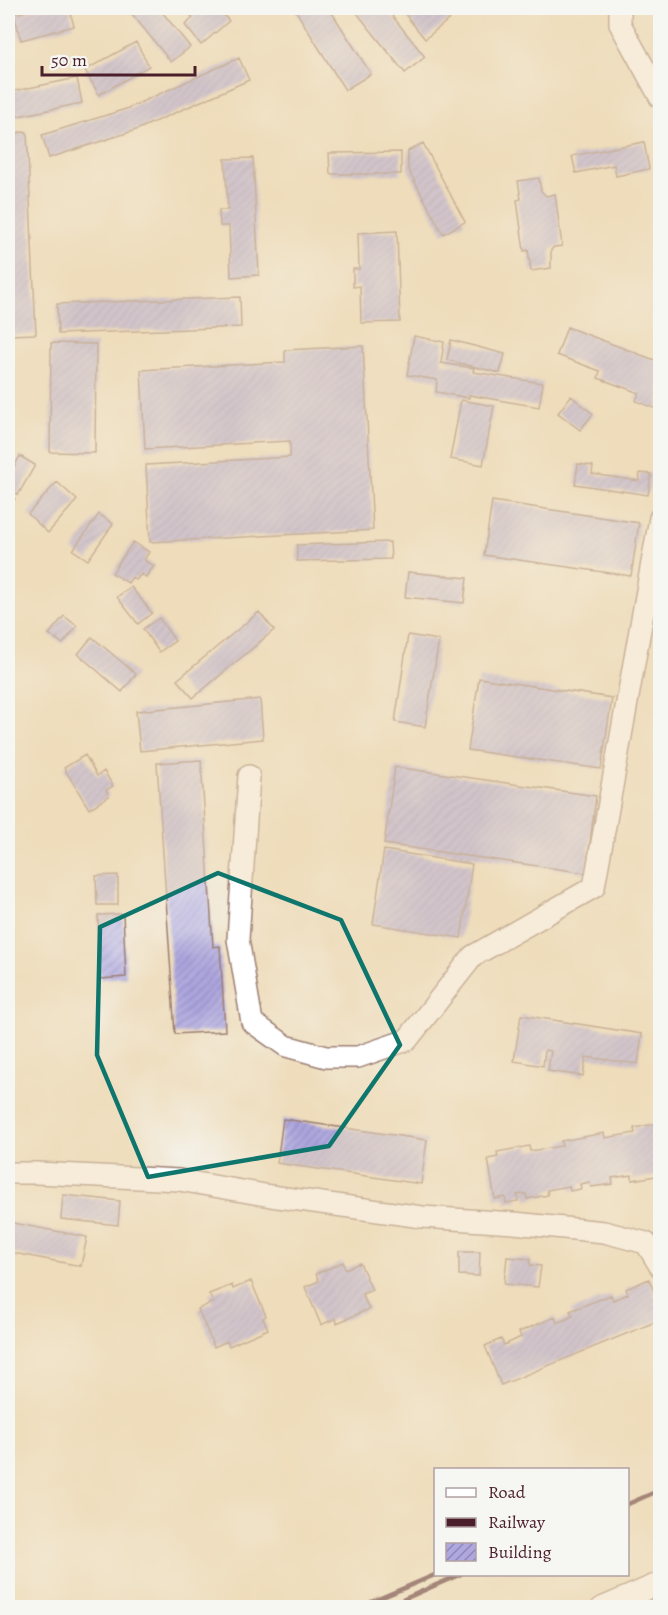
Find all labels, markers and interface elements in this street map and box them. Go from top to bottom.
scale bar [42,39,195,77]
text: 50 m [51,48,87,72]
legend [434,1468,629,1576]
text: Road [488,1480,526,1504]
text: Railway [488,1510,546,1534]
text: Building [488,1540,552,1564]

